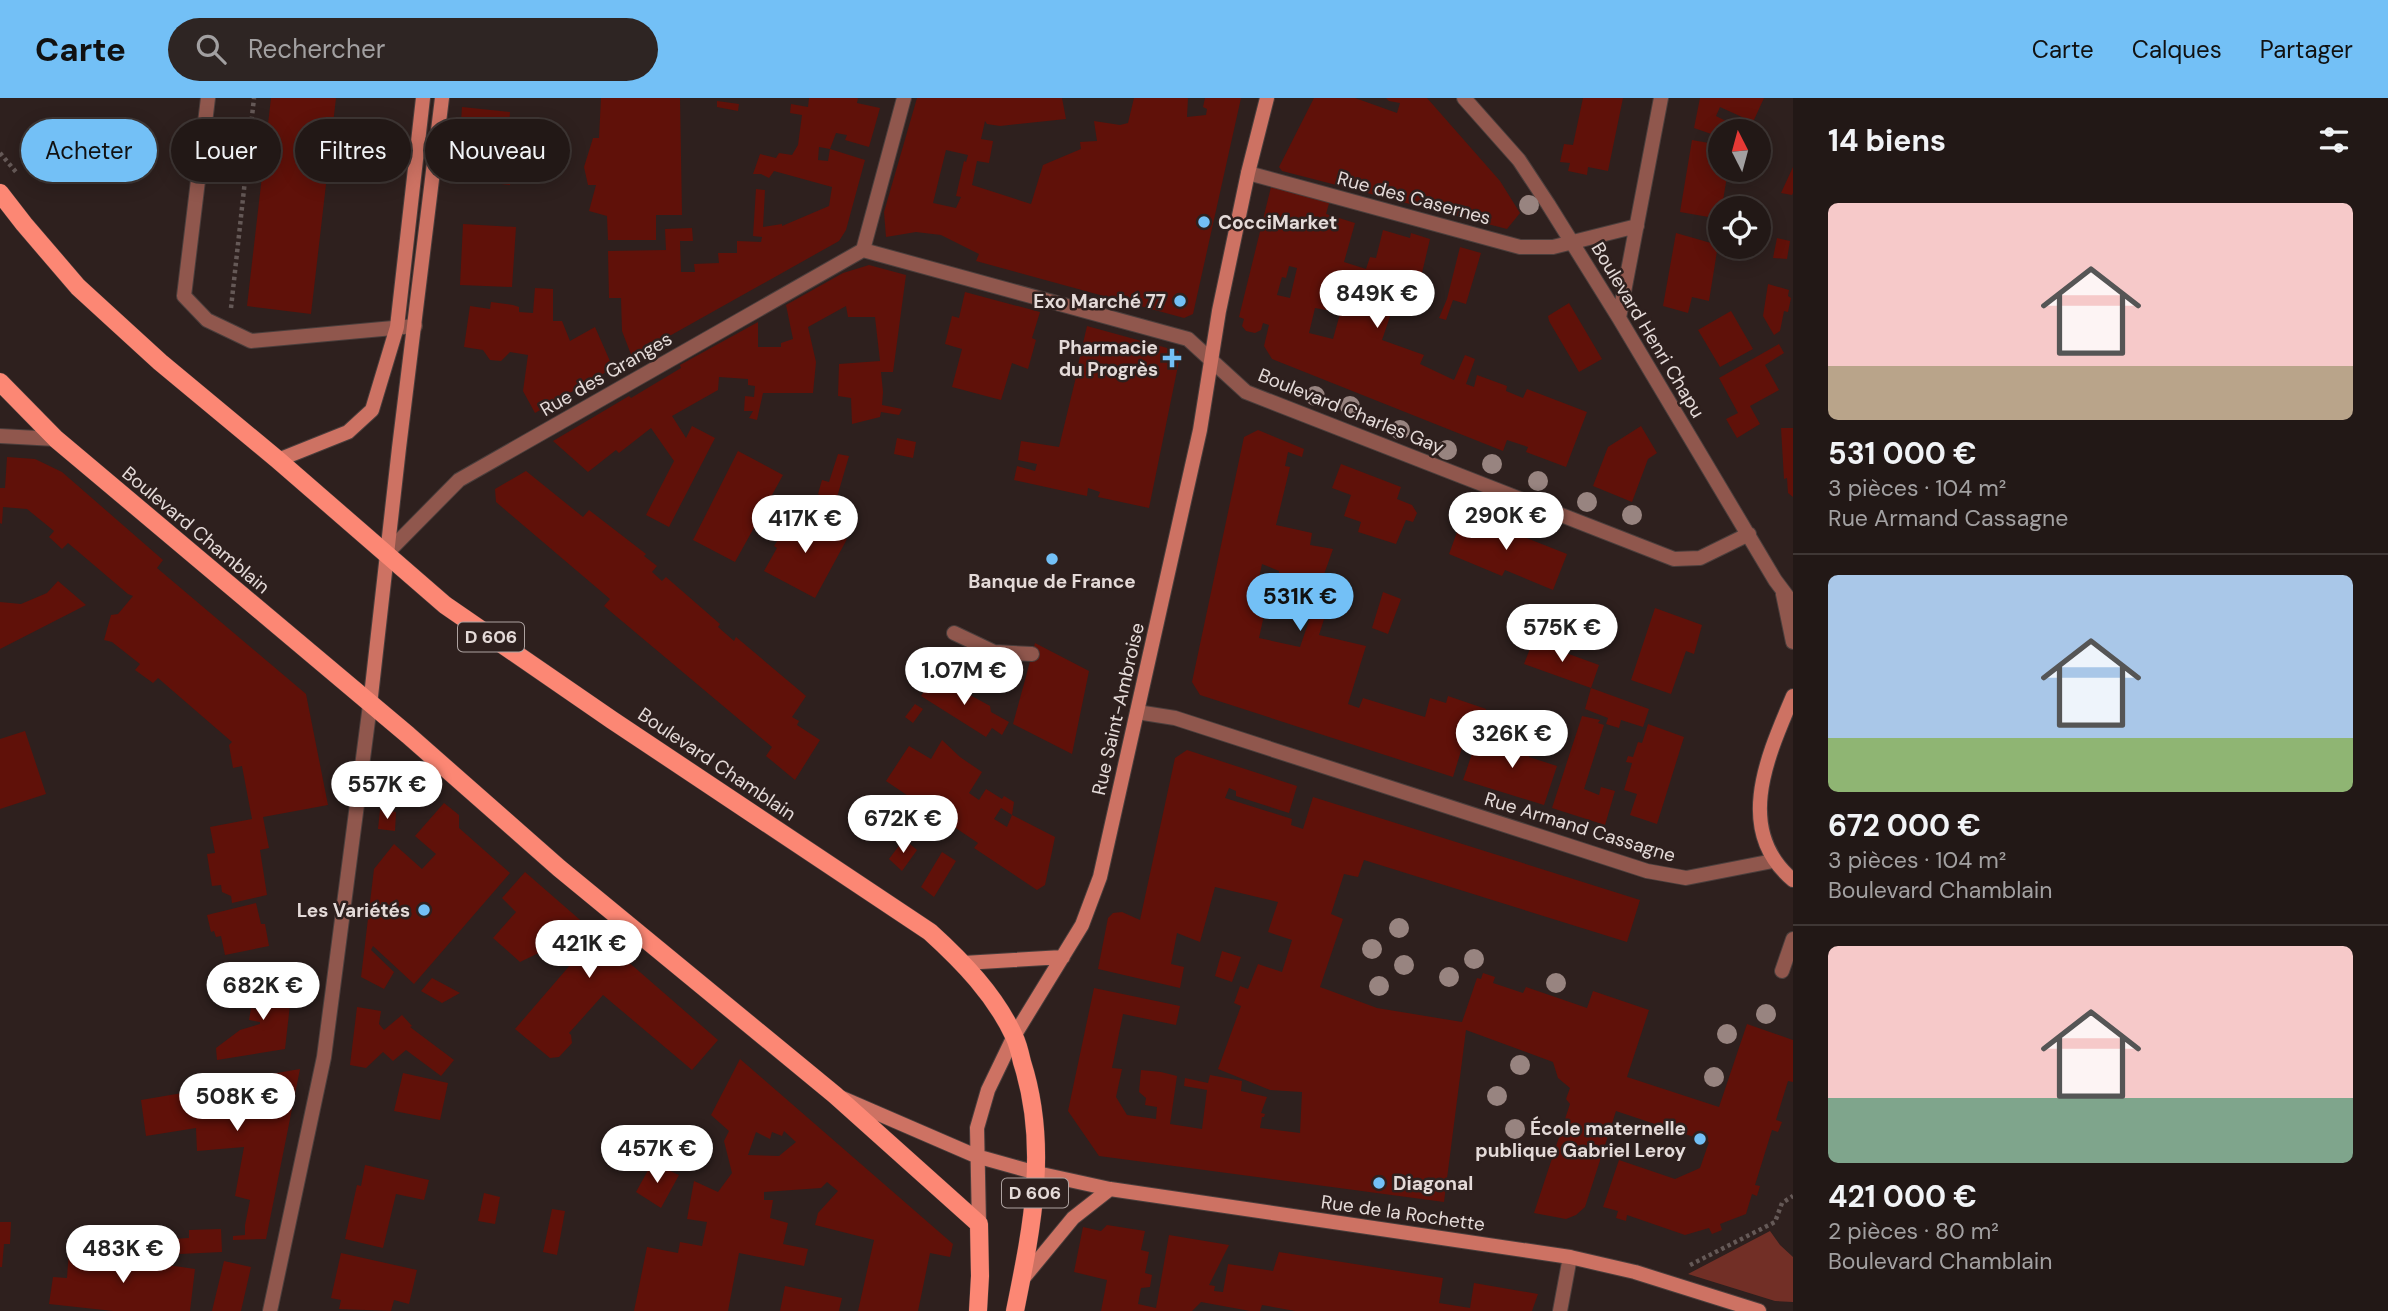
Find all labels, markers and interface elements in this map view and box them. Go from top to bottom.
search box [168,18,658,81]
text: Carte [35,28,126,71]
icon: search [192,30,230,68]
text: Rechercher [248,32,385,66]
text: Carte [2032,34,2094,65]
text: Calques [2132,34,2222,65]
text: Partager [2260,34,2353,65]
chip: Acheter [21,119,157,182]
chip: Louer [171,119,281,182]
chip: Filtres [295,119,411,182]
chip: Nouveau [425,119,570,182]
north arrow [1708,119,1771,182]
map controls [1708,119,1771,259]
text: 14 biens [1828,121,1946,160]
icon: filters [2315,121,2353,159]
street label: Rue des Casernes [1335,165,1493,231]
button: locate [1708,196,1771,259]
place label: CocciMarket [1218,210,1337,235]
marker: CocciMarket [1196,214,1212,230]
street label: Boulevard Henri Chapu [1586,238,1710,422]
icon: home [2028,248,2154,374]
pin: 849K € [1320,271,1434,330]
text: 849K € [1336,278,1418,308]
place label: Exo Marché 77 [1033,289,1166,314]
marker: Exo Marché 77 [1172,293,1188,309]
street label: Rue des Granges [535,326,677,422]
place label: Pharmacie du Progrès [1058,335,1158,382]
marker: Pharmacie du Progrès [1164,350,1180,366]
street label: Boulevard Charles Gay [1254,362,1448,460]
text: 531 000 € [1828,434,1977,473]
street label: Boulevard Chamblain [117,461,275,599]
text: 3 pièces · 104 m² [1828,473,2006,503]
pin: 290K € [1449,492,1563,552]
pin: 417K € [748,496,862,555]
text: 290K € [1465,500,1547,530]
text: 417K € [768,503,842,533]
text: Rue Armand Cassagne [1828,503,2068,533]
marker: Banque de France [1044,551,1060,567]
place label: Banque de France [968,569,1136,594]
pin: 531K € [1243,574,1357,633]
text: 531K € [1263,581,1337,611]
pin: 575K € [1505,604,1619,664]
text: 575K € [1523,612,1601,642]
street label: Rue Saint-Ambroise [1086,620,1150,798]
icon: home [2028,620,2154,746]
road number: D 606 [458,622,524,652]
pin: 1.07M € [899,648,1029,707]
text: 1.07M € [921,655,1007,685]
street label: Boulevard Chamblain [633,702,801,826]
pin: 326K € [1455,710,1569,770]
text: 326K € [1472,718,1552,748]
pin: 557K € [330,762,444,821]
text: 557K € [347,769,427,799]
street label: Rue Armand Cassagne [1481,786,1679,868]
pin: 672K € [846,796,960,855]
text: 672K € [864,803,942,833]
text: 672 000 € [1828,806,1981,845]
text: 3 pièces · 104 m² [1828,845,2006,875]
text: Boulevard Chamblain [1828,875,2053,905]
place label: Les Variétés [297,898,410,923]
marker: Les Variétés [416,902,432,918]
pin: 421K € [532,920,646,980]
text: 421K € [551,928,627,958]
pin: 682K € [206,962,320,1022]
text: 682K € [223,970,303,1000]
icon: home [2028,991,2154,1117]
pin: 508K € [180,1074,294,1133]
text: 508K € [195,1081,279,1111]
place label: École maternelle publique Gabriel Leroy [1475,1116,1687,1163]
pin: 457K € [600,1126,714,1185]
marker: École maternelle publique Gabriel Leroy [1692,1131,1708,1147]
text: 457K € [617,1133,697,1163]
place label: Diagonal [1393,1171,1473,1196]
marker: Diagonal [1371,1175,1387,1191]
text: 421 000 € [1828,1177,1977,1216]
road number: D 606 [1002,1178,1068,1208]
street label: Rue de la Rochette [1320,1189,1486,1237]
text: 2 pièces · 80 m² [1828,1216,1999,1246]
pin: 483K € [66,1226,180,1285]
text: 483K € [82,1233,164,1263]
text: Boulevard Chamblain [1828,1246,2053,1276]

